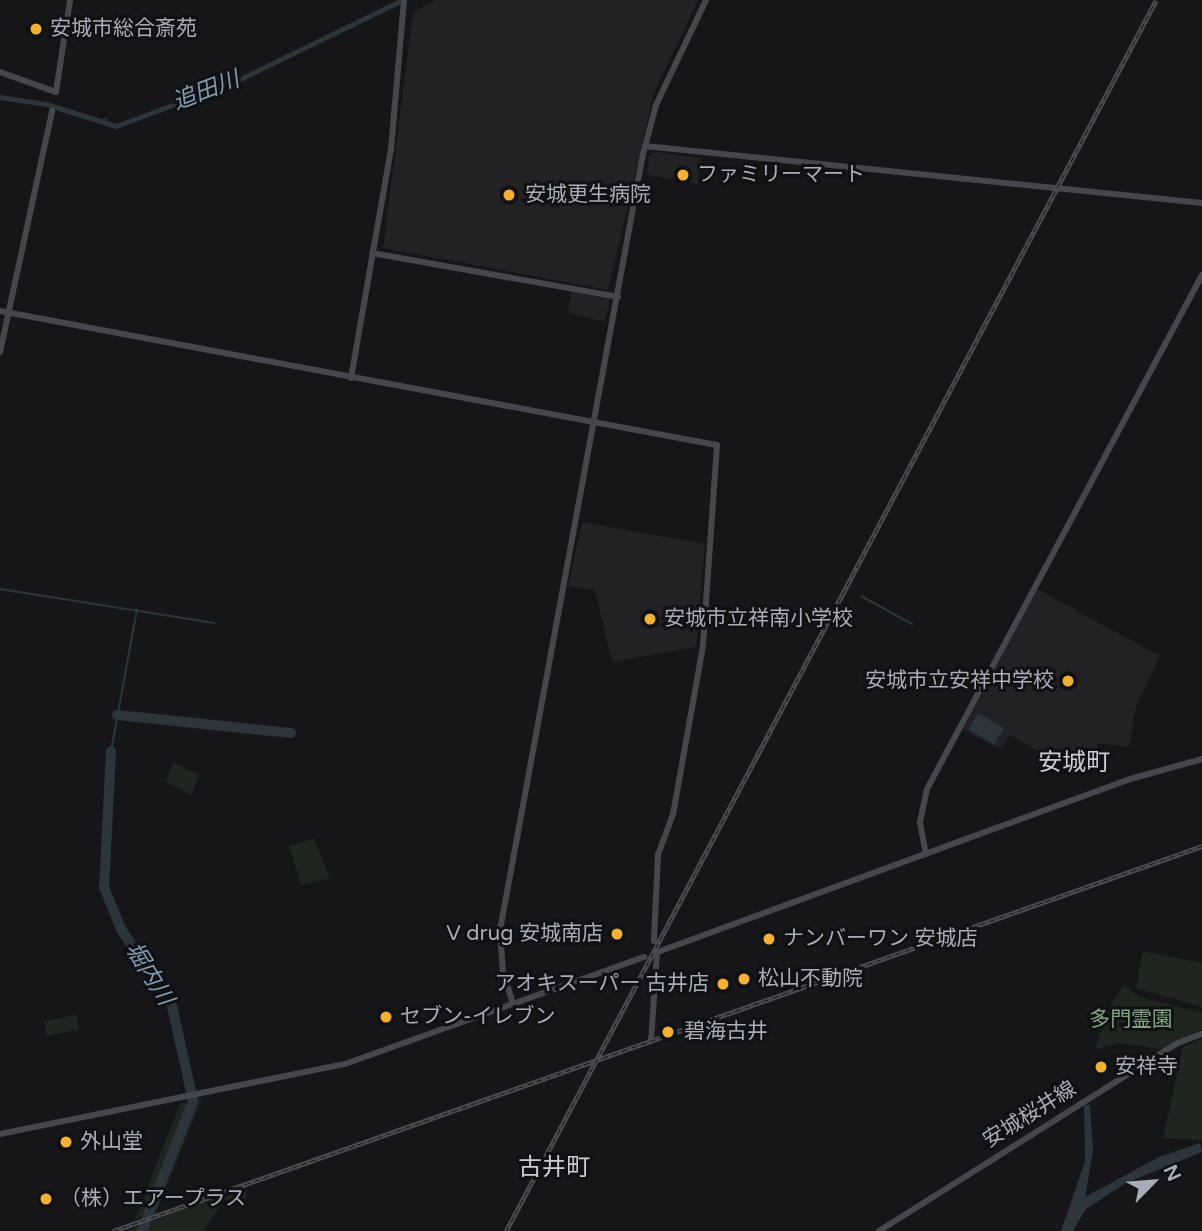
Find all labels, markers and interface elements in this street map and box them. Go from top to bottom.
place label: 安城市総合斎苑 [50,16,197,42]
marker: 安城市総合斎苑 [28,21,44,37]
water label: 追田川 [169,66,243,116]
place label: ファミリーマート [697,162,865,188]
marker: ファミリーマート [675,167,691,183]
place label: 安城更生病院 [525,182,651,208]
marker: 安城更生病院 [499,185,519,205]
place label: 安城市立祥南小学校 [664,606,853,632]
marker: 安城市立祥南小学校 [642,611,658,627]
place label: 安城市立安祥中学校 [865,668,1054,694]
marker: 安城市立安祥中学校 [1060,673,1076,689]
district label: 安城町 [1038,749,1110,777]
place label: V drug 安城南店 [446,921,603,947]
marker: V drug 安城南店 [609,926,625,942]
place label: ナンバーワン 安城店 [783,926,977,952]
marker: ナンバーワン 安城店 [761,931,777,947]
water label: 堀内川 [119,937,179,1011]
place label: 松山不動院 [758,966,863,992]
place label: アオキスーパー 古井店 [494,971,709,997]
marker: 松山不動院 [736,971,752,987]
marker: アオキスーパー 古井店 [715,976,731,992]
place label: セブン-イレブン [400,1004,556,1030]
park label: 多門霊園 [1089,1007,1173,1033]
marker: セブン-イレブン [378,1009,394,1025]
place label: 碧海古井 [684,1019,768,1045]
marker: 碧海古井 [658,1022,678,1042]
place label: 安祥寺 [1115,1054,1178,1080]
marker: 安祥寺 [1093,1059,1109,1075]
street label: 安城桜井線 [979,1076,1081,1154]
place label: 外山堂 [80,1129,143,1155]
marker: 外山堂 [58,1134,74,1150]
north arrow [1118,1147,1188,1217]
district label: 古井町 [518,1154,590,1182]
text: N [1159,1162,1185,1185]
place label: （株）エアープラス [60,1186,248,1212]
marker: （株）エアープラス [38,1191,54,1207]

